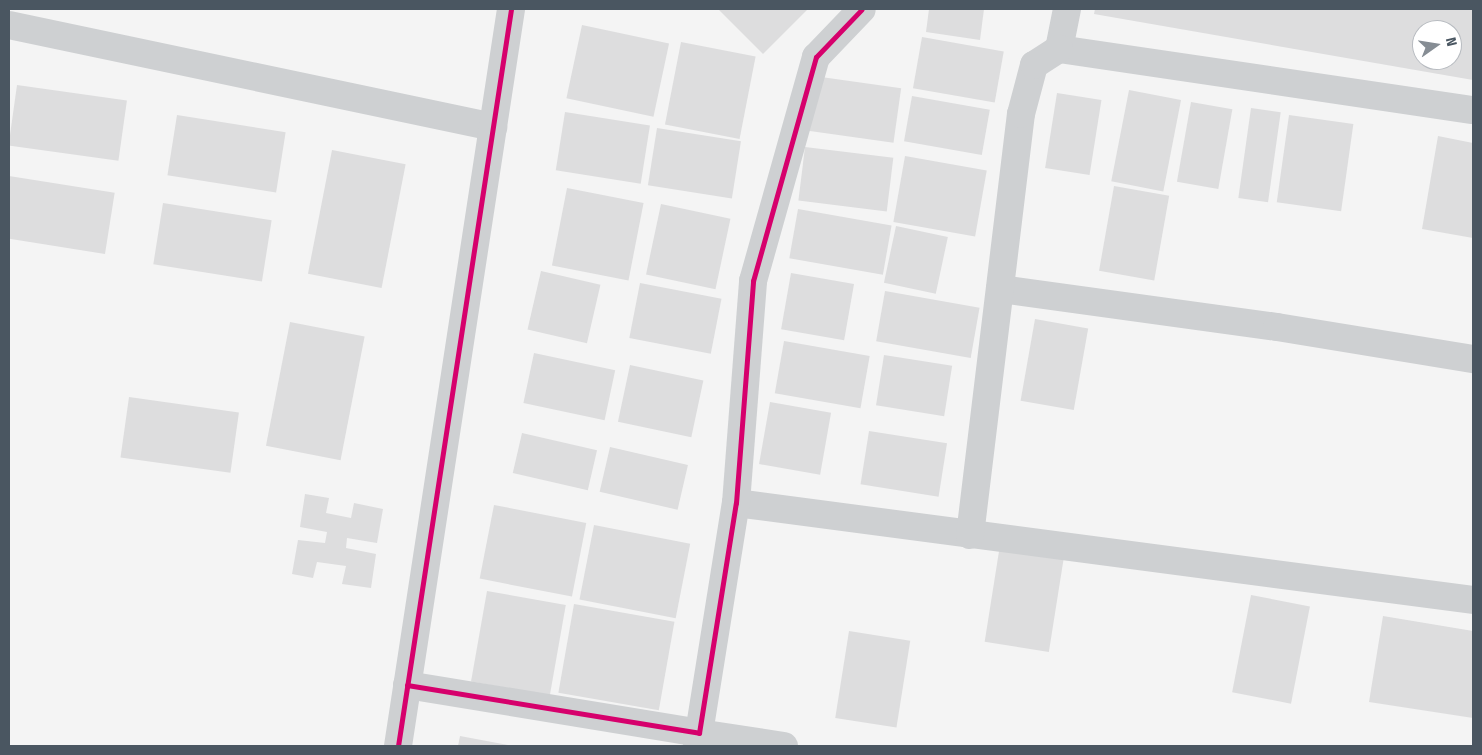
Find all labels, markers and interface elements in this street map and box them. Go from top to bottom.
north arrow [1412,20,1462,70]
text: N [1442,36,1460,48]

